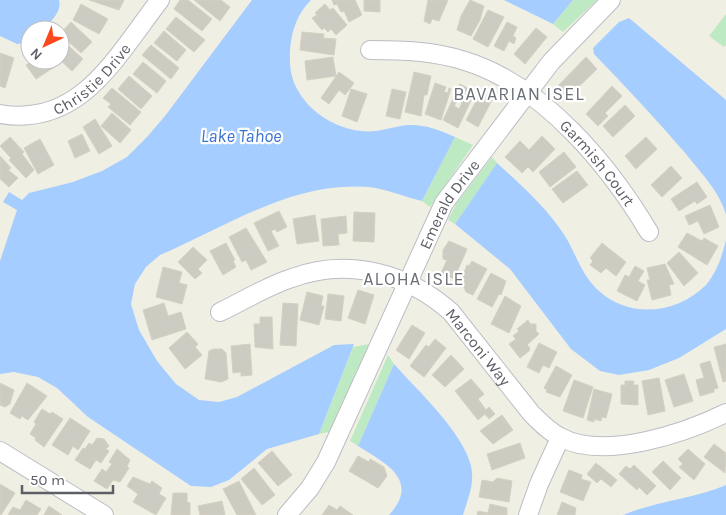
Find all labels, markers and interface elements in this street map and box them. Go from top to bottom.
north arrow [20,20,70,70]
street label: Christie Drive [50,39,134,118]
text: N [27,44,46,64]
district label: BAVARIAN ISEL [453,83,585,105]
street label: Garmish Court [556,116,639,210]
water label: Lake Tahoe [201,125,281,147]
street label: Emerald Drive [415,156,483,252]
district label: ALOHA ISLE [363,268,465,290]
street label: Marconi Way [442,304,515,390]
scale bar [22,462,114,494]
text: 50 m [30,471,65,489]

